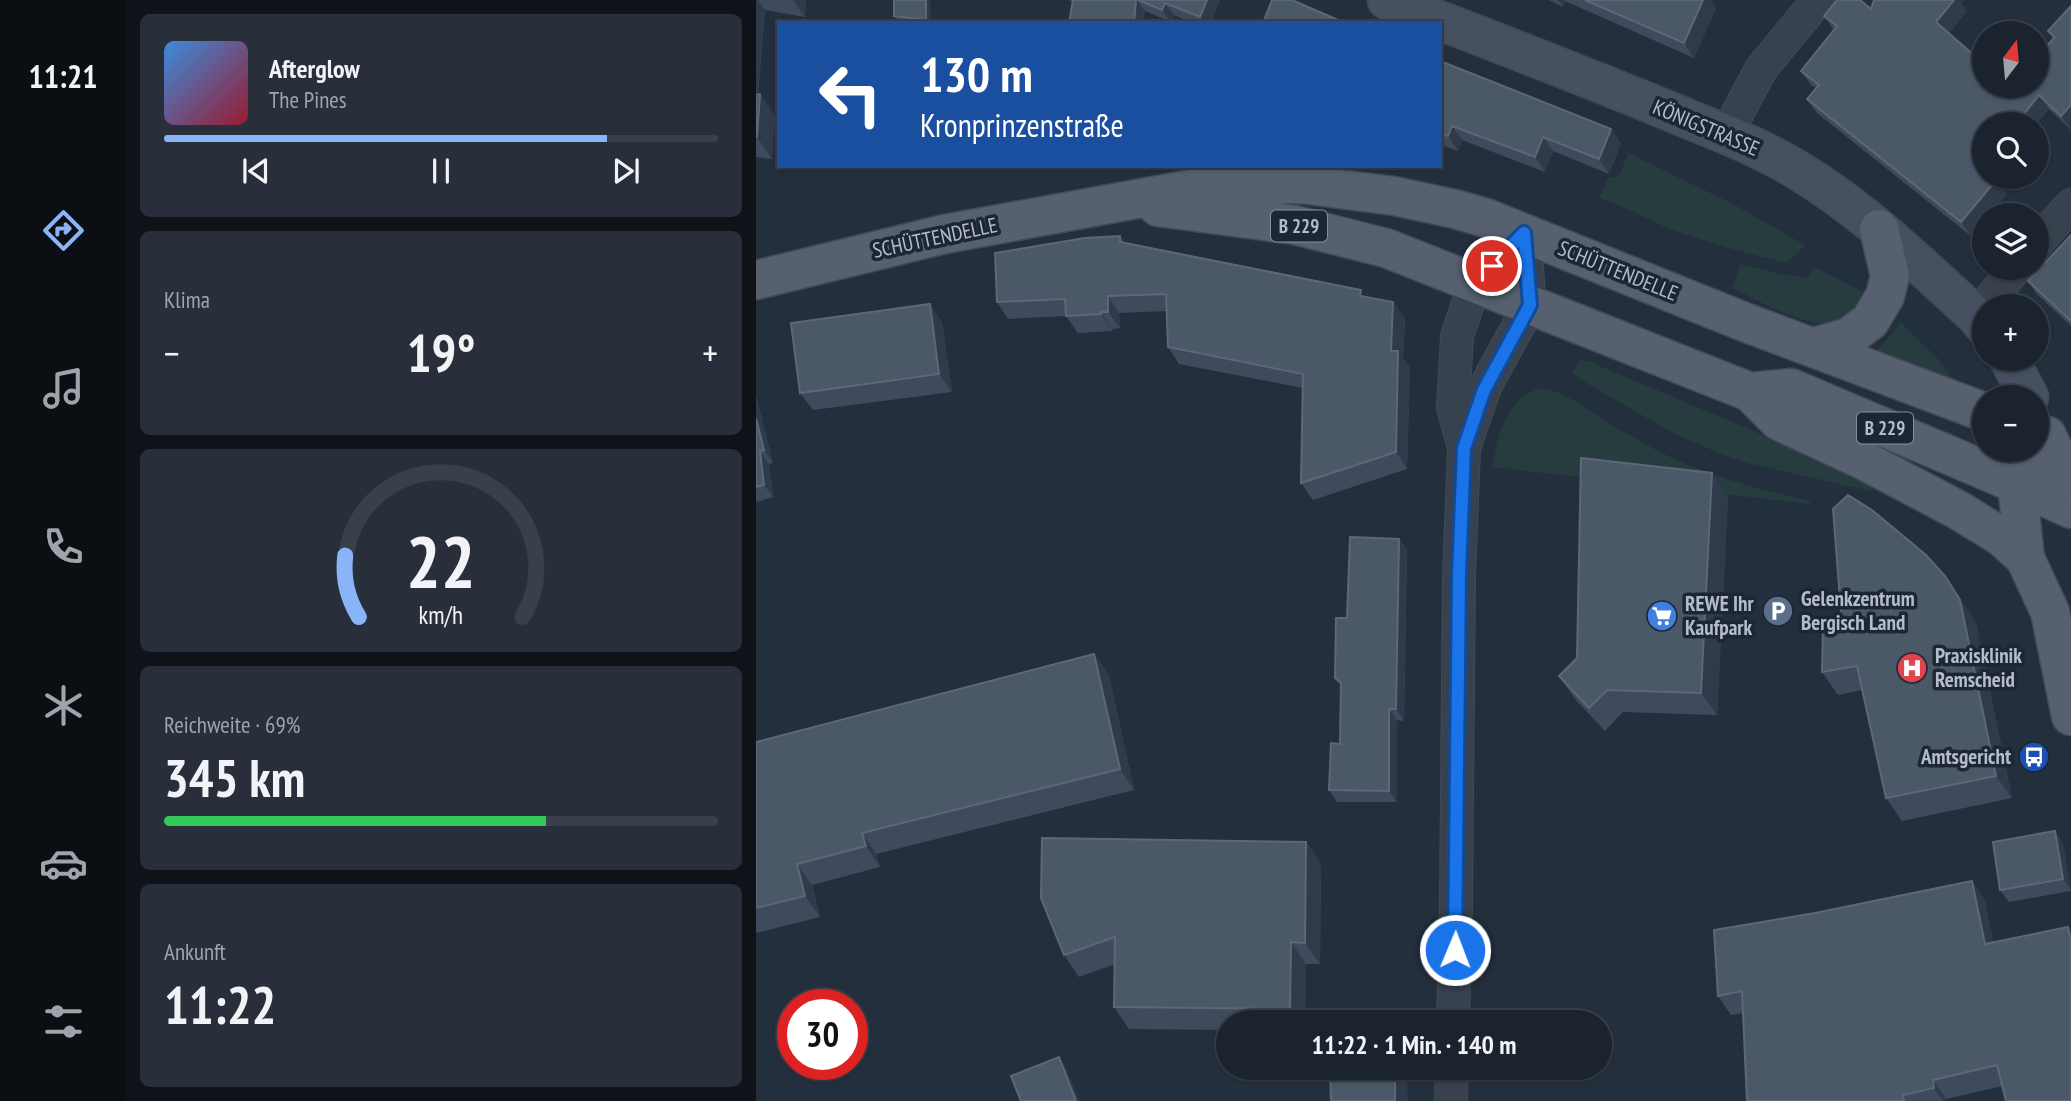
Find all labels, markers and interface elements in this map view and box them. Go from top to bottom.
north arrow [1972,21,2049,98]
map controls [1972,21,2049,462]
text: 130 m [920,42,1033,106]
icon: left [805,49,896,140]
text: Afterglow [269,52,360,85]
text: 11:21 [28,55,98,97]
text: The Pines [269,85,347,114]
street label: KÖNIGSTRASSE [1649,93,1763,162]
text: Kronprinzenstraße [920,104,1124,146]
button: search [1972,112,2049,189]
icon: previous [237,152,275,190]
icon: pause [422,152,460,190]
icon: next [607,152,645,190]
button: layers [1972,203,2049,280]
icon: directions [39,206,88,255]
road number: B 229 [1271,210,1327,242]
street label: SCHÜTTENDELLE [870,211,1000,264]
street label: SCHÜTTENDELLE [1554,234,1682,307]
pin [1462,236,1522,296]
icon: arrive [1473,247,1511,285]
text: Klima [164,285,210,314]
button: + [1972,294,2049,371]
text: 19° [407,319,475,386]
text: − [164,328,180,377]
text: + [702,328,718,377]
icon: music [39,364,88,413]
button: − [1972,385,2049,462]
road number: B 229 [1857,412,1913,444]
text: 22 [406,513,476,607]
icon: phone [39,522,88,571]
place label: Gelenkzentrum Bergisch Land [1801,585,1915,636]
place label: REWE Ihr Kaufpark [1685,590,1754,641]
parking icon: Gelenkzentrum Bergisch Land [1761,594,1795,628]
text: km/h [419,598,463,630]
supermarket icon: REWE Ihr Kaufpark [1645,599,1679,633]
place label: Praxisklinik Remscheid [1935,642,2022,693]
hospital icon: Praxisklinik Remscheid [1895,651,1929,685]
icon: climate [39,681,88,730]
text: Reichweite · 69% [164,710,300,739]
bus stop icon: Amtsgericht [2017,740,2051,774]
place label: Amtsgericht [1920,743,2011,770]
text: 345 km [164,744,305,811]
icon: car [39,839,88,888]
position arrow [1418,913,1492,987]
text: Ankunft [164,937,226,966]
text: 11:22 [164,971,276,1038]
speed limit sign: 30 [777,989,868,1080]
icon: filters [39,997,88,1046]
text: 11:22 · 1 Min. · 140 m [1312,1028,1516,1061]

